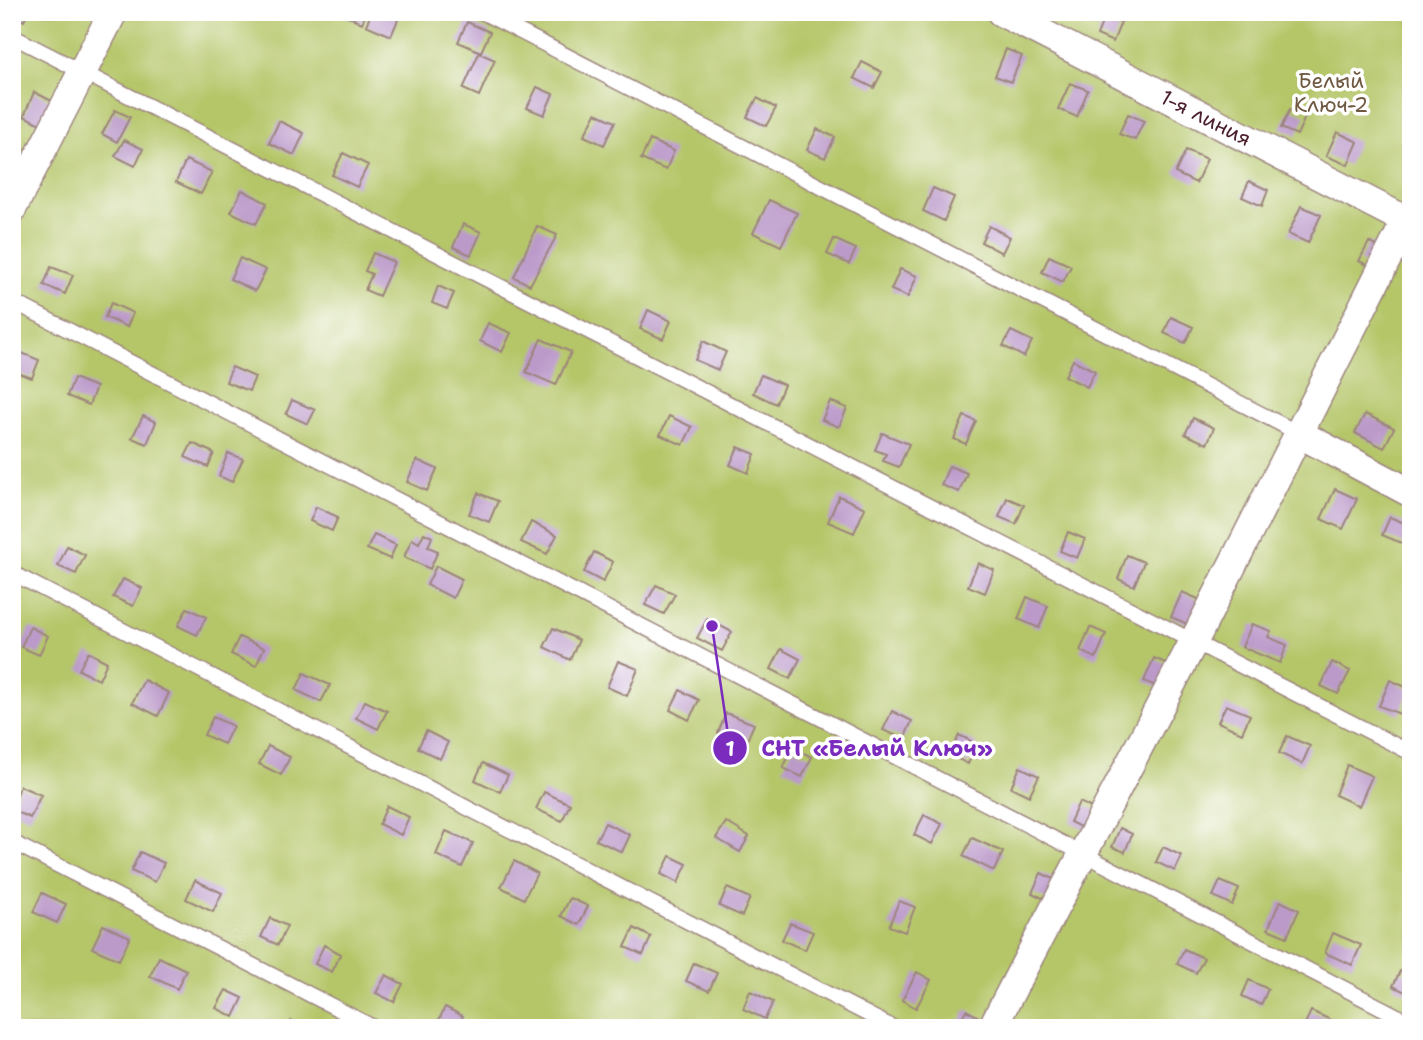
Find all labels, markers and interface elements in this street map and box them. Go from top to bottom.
park label: Белый Ключ-2 [1294,67,1368,119]
street label: 1-я линия [1156,83,1256,153]
callout: СНТ «Белый Ключ» [713,726,1007,770]
text: СНТ «Белый Ключ» [761,733,993,763]
text: 1 [725,735,735,763]

